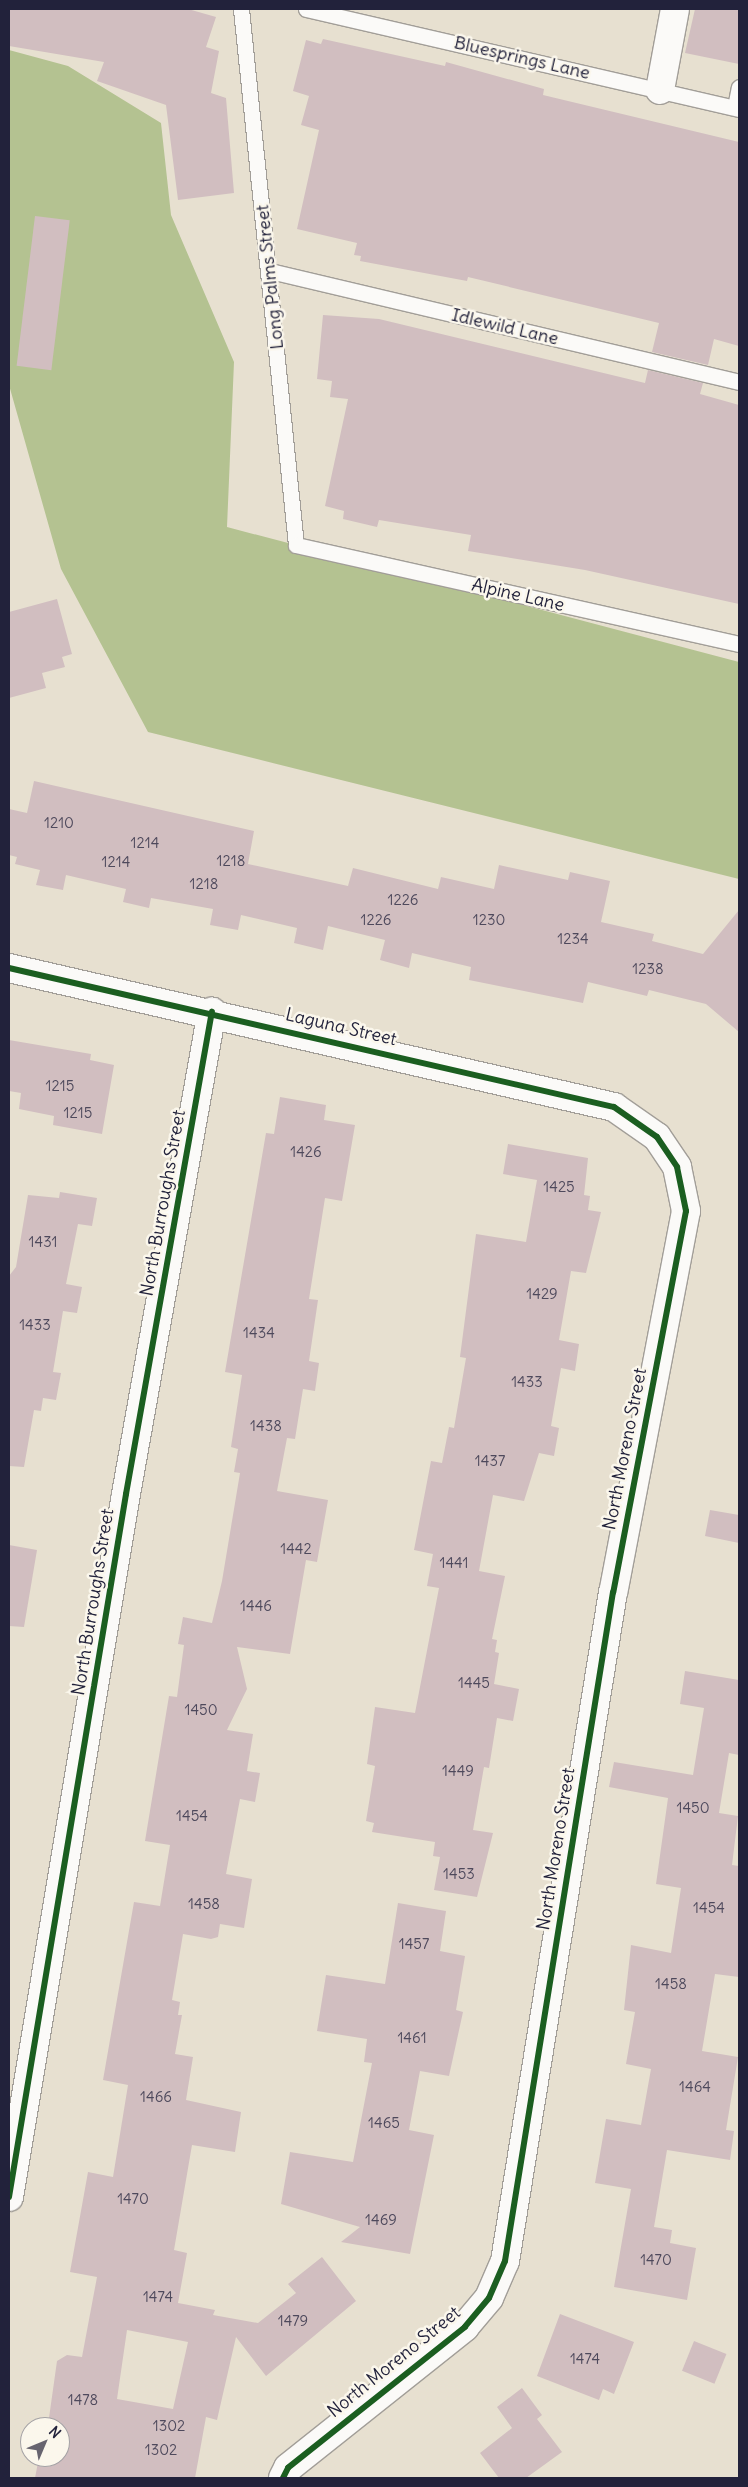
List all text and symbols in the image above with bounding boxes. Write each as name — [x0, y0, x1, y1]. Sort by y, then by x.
street label: Bluesprings Lane — [452, 32, 592, 84]
street label: Long Palms Street — [252, 204, 288, 350]
street label: Idlewild Lane — [449, 304, 561, 350]
street label: Alpine Lane — [470, 574, 566, 616]
house number: 1210 — [44, 814, 74, 832]
house number: 1214 — [131, 834, 159, 852]
house number: 1218 — [217, 852, 245, 870]
house number: 1214 — [102, 853, 130, 871]
house number: 1218 — [190, 875, 218, 893]
house number: 1226 — [387, 891, 419, 909]
house number: 1226 — [360, 911, 392, 929]
house number: 1230 — [473, 911, 505, 929]
house number: 1234 — [557, 930, 589, 948]
house number: 1238 — [632, 960, 664, 978]
street label: Laguna Street — [283, 1004, 399, 1050]
house number: 1215 — [46, 1077, 74, 1095]
house number: 1215 — [64, 1104, 92, 1122]
street label: North Burroughs Street — [136, 1108, 190, 1298]
house number: 1426 — [290, 1143, 322, 1161]
house number: 1425 — [543, 1178, 575, 1196]
house number: 1431 — [29, 1233, 57, 1251]
house number: 1429 — [526, 1285, 558, 1303]
house number: 1433 — [19, 1316, 51, 1334]
house number: 1434 — [243, 1324, 275, 1342]
street label: North Moreno Street — [599, 1366, 651, 1532]
house number: 1433 — [511, 1373, 543, 1391]
house number: 1438 — [250, 1417, 282, 1435]
house number: 1437 — [475, 1452, 505, 1470]
street label: North Burroughs Street — [68, 1507, 118, 1697]
house number: 1442 — [280, 1540, 312, 1558]
house number: 1441 — [439, 1554, 469, 1572]
house number: 1446 — [240, 1597, 272, 1615]
house number: 1445 — [458, 1674, 490, 1692]
house number: 1450 — [184, 1701, 218, 1719]
house number: 1449 — [442, 1762, 474, 1780]
street label: North Moreno Street — [532, 1766, 580, 1932]
house number: 1450 — [676, 1799, 710, 1817]
house number: 1454 — [176, 1807, 208, 1825]
house number: 1453 — [443, 1865, 475, 1883]
house number: 1458 — [188, 1895, 220, 1913]
house number: 1454 — [693, 1899, 725, 1917]
house number: 1457 — [399, 1935, 429, 1953]
house number: 1458 — [655, 1975, 687, 1993]
house number: 1461 — [397, 2029, 427, 2047]
house number: 1464 — [679, 2078, 711, 2096]
house number: 1466 — [140, 2088, 172, 2106]
house number: 1465 — [368, 2114, 400, 2132]
house number: 1470 — [117, 2190, 149, 2208]
house number: 1469 — [365, 2211, 397, 2229]
house number: 1470 — [640, 2251, 672, 2269]
house number: 1474 — [143, 2288, 173, 2306]
street label: North Moreno Street — [323, 2302, 465, 2422]
house number: 1479 — [278, 2312, 308, 2330]
house number: 1474 — [570, 2350, 600, 2368]
house number: 1478 — [68, 2391, 98, 2409]
north arrow — [20, 2417, 70, 2467]
house number: 1302 — [153, 2417, 185, 2435]
text: N — [45, 2422, 65, 2442]
house number: 1302 — [145, 2441, 177, 2459]

